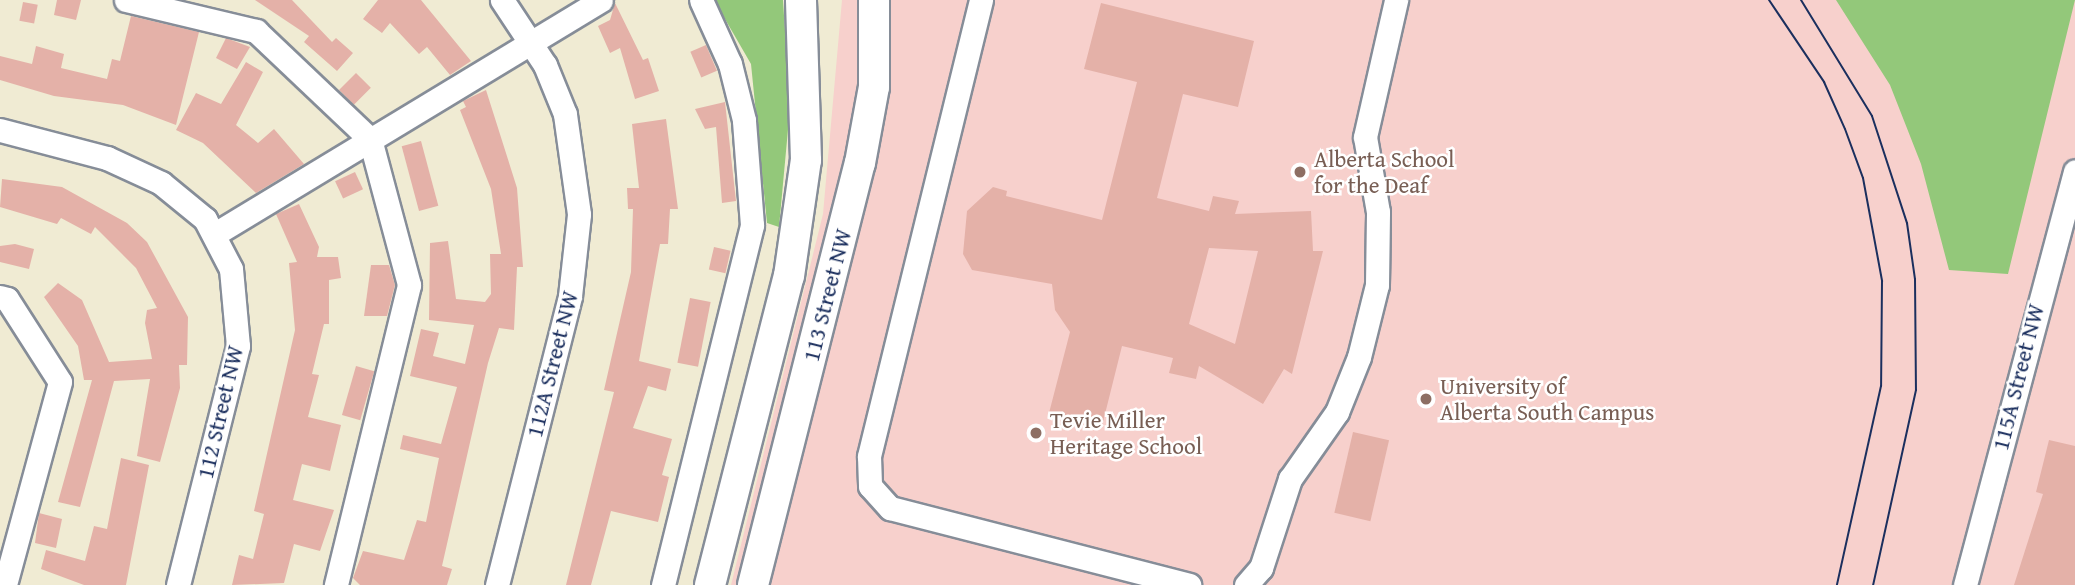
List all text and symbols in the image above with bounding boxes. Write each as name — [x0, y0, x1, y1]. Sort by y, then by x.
place label: Alberta School for the Deaf — [1314, 145, 1455, 199]
marker: Alberta School for the Deaf — [1292, 164, 1308, 180]
street label: 113 Street NW — [797, 226, 857, 364]
street label: 112A Street NW — [520, 288, 584, 440]
street label: 115A Street NW — [1986, 301, 2050, 453]
street label: 112 Street NW — [191, 343, 249, 481]
place label: University of Alberta South Campus — [1440, 372, 1654, 426]
marker: University of Alberta South Campus — [1418, 391, 1434, 407]
place label: Tevie Miller Heritage School — [1050, 406, 1202, 460]
marker: Tevie Miller Heritage School — [1028, 425, 1044, 441]

